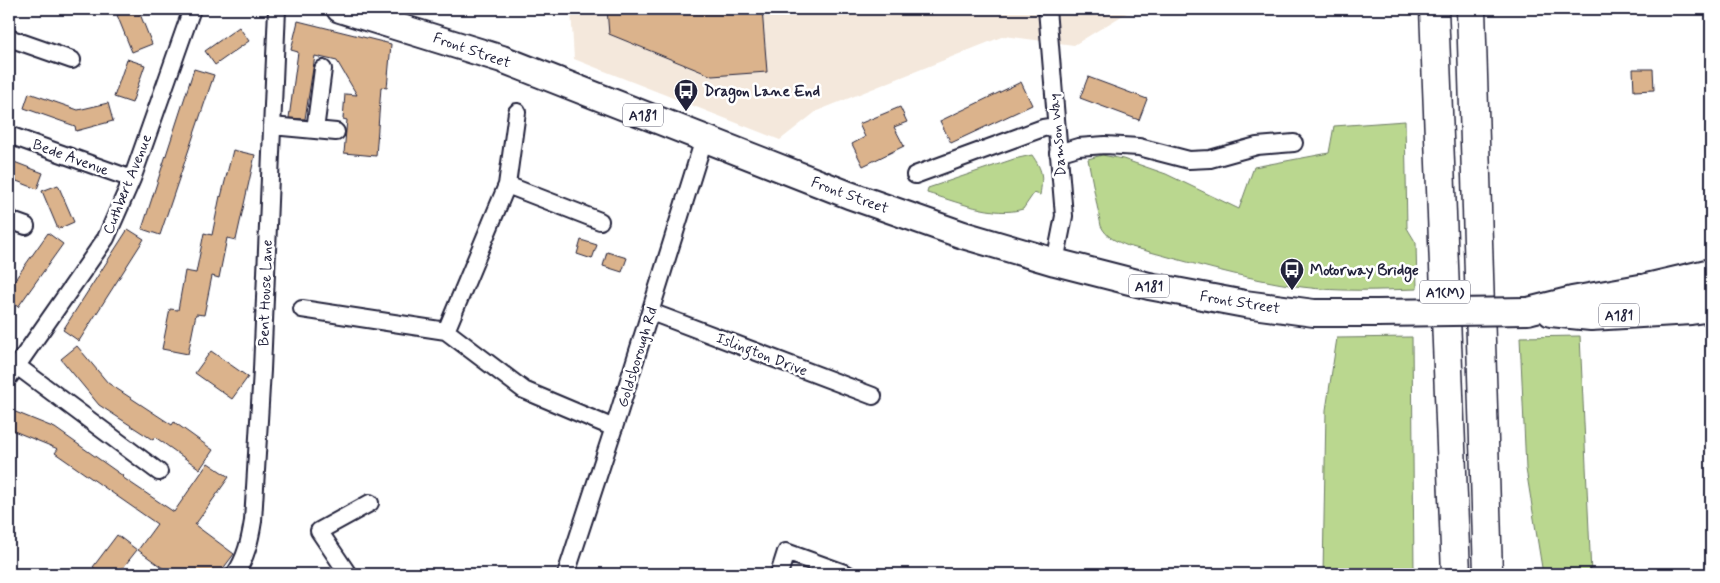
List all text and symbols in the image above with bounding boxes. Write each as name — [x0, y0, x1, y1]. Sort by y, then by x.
street label: Front Street — [430, 28, 513, 74]
bus stop icon: Dragon Lane End — [673, 78, 699, 112]
place label: Dragon Lane End — [704, 82, 820, 104]
street label: Damson Way — [1044, 92, 1072, 177]
road number: A181 — [623, 104, 663, 126]
street label: Cuthbert Avenue — [99, 131, 157, 238]
street label: Bede Avenue — [30, 135, 112, 181]
street label: Front Street — [808, 173, 891, 219]
street label: Bent House Lane — [254, 239, 278, 347]
bus stop icon: Motorway Bridge — [1279, 257, 1305, 291]
place label: Motorway Bridge — [1310, 261, 1419, 283]
road number: A181 — [1129, 274, 1169, 298]
road number: A1(M) — [1420, 280, 1470, 304]
street label: Front Street — [1198, 287, 1281, 319]
road number: A181 — [1599, 304, 1639, 326]
street label: Goldsborough Rd — [613, 305, 663, 410]
street label: Islington Drive — [713, 328, 810, 383]

